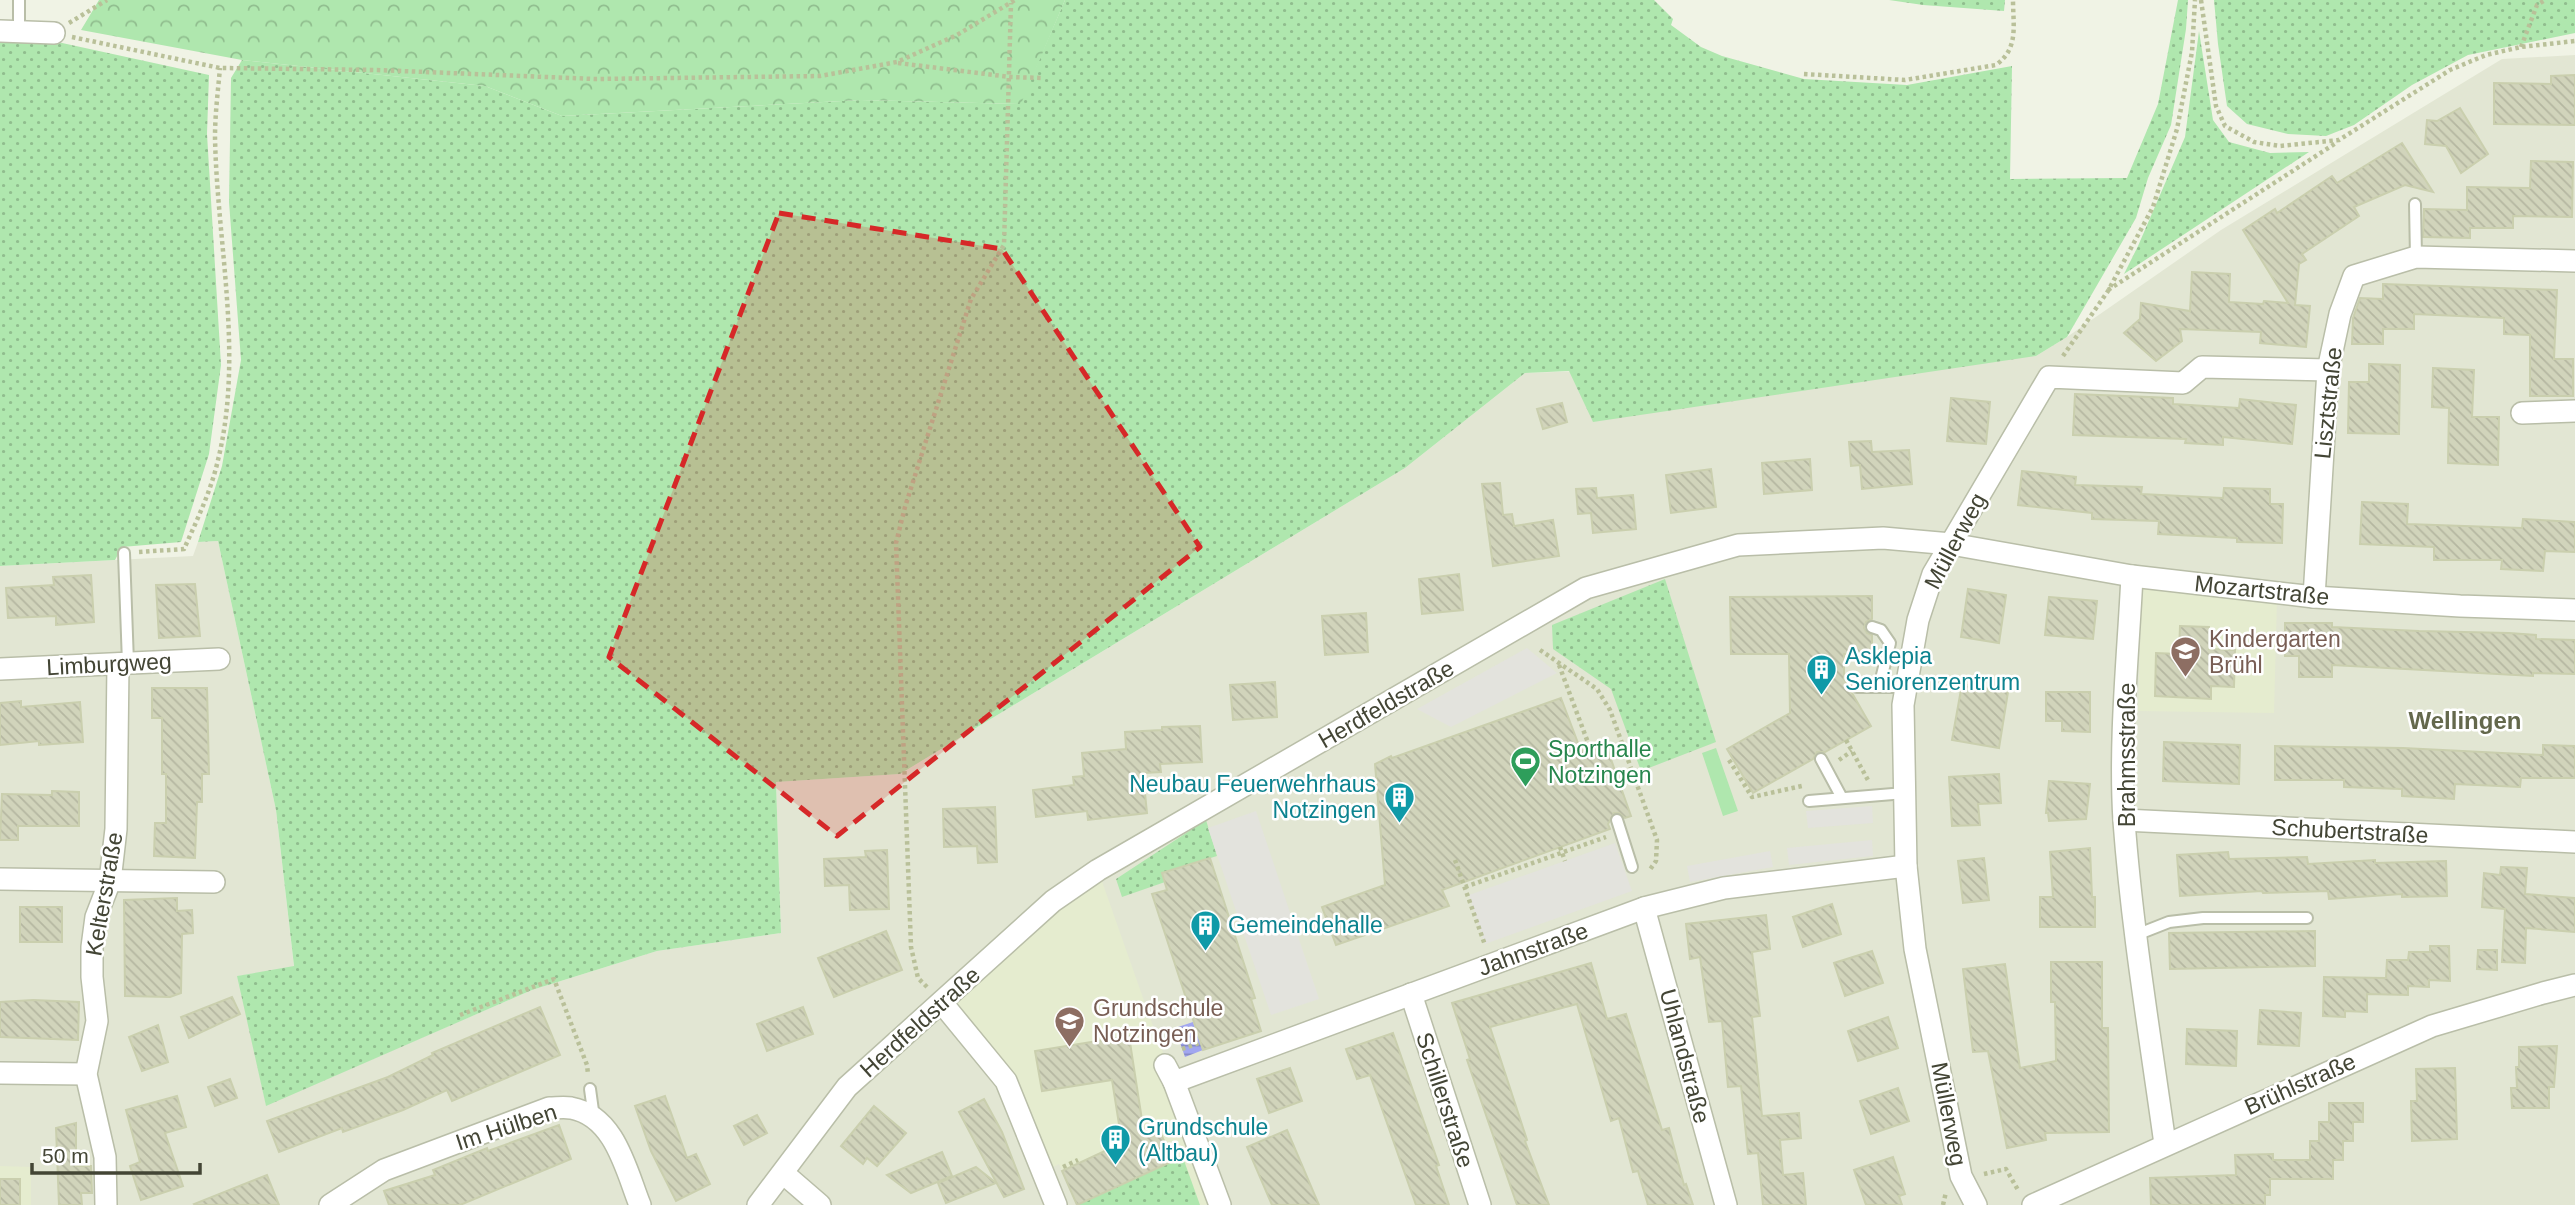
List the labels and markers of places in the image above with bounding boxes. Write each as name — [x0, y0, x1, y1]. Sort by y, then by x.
place label: Kindergarten Brühl — [2209, 626, 2341, 678]
school or university icon: Kindergarten Brühl — [2169, 635, 2203, 679]
place label: Asklepia Seniorenzentrum — [1845, 643, 2020, 695]
building icon: Asklepia Seniorenzentrum — [1805, 652, 1839, 696]
place label: Sporthalle Notzingen — [1548, 736, 1652, 788]
sports icon: Sporthalle Notzingen — [1508, 745, 1542, 789]
place label: Neubau Feuerwehrhaus Notzingen — [1129, 771, 1376, 823]
building icon: Neubau Feuerwehrhaus Notzingen — [1382, 780, 1416, 824]
building icon: Gemeindehalle — [1188, 908, 1222, 952]
place label: Gemeindehalle — [1228, 912, 1383, 938]
place label: Grundschule Notzingen — [1093, 995, 1223, 1047]
school or university icon: Grundschule Notzingen — [1053, 1004, 1087, 1048]
place label: Grundschule (Altbau) — [1138, 1114, 1268, 1166]
building icon: Grundschule (Altbau) — [1098, 1123, 1132, 1167]

